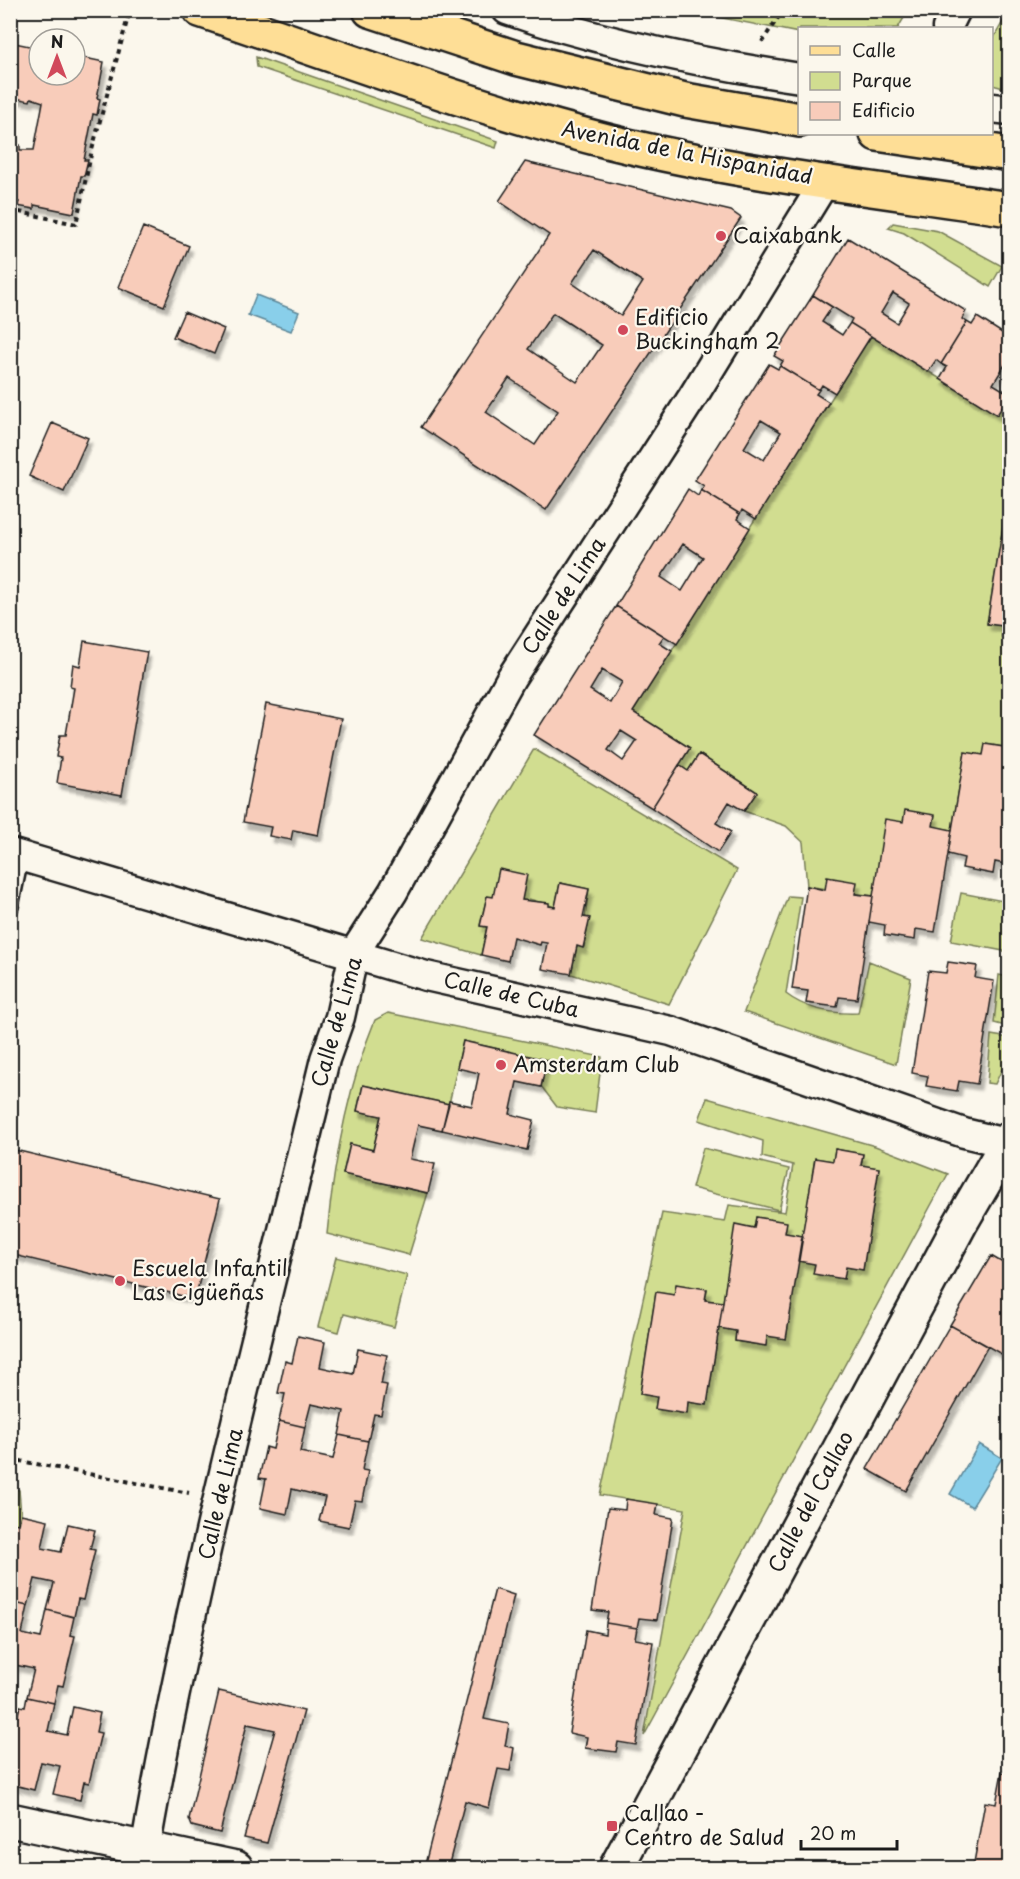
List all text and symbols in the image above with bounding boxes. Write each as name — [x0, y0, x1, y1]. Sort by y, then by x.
north arrow — [27, 27, 87, 87]
legend — [798, 27, 993, 135]
text: N — [51, 29, 63, 53]
text: Calle — [852, 36, 896, 63]
text: Parque — [852, 66, 912, 93]
text: Edificio — [852, 96, 915, 123]
street label: Avenida de la Hispanidad — [559, 111, 816, 191]
place label: Caixabank — [733, 218, 843, 250]
marker: Caixabank — [714, 229, 728, 243]
place label: Edificio Buckingham 2 — [635, 300, 780, 356]
marker: Edificio Buckingham 2 — [616, 323, 630, 337]
street label: Calle de Lima — [512, 529, 613, 660]
street label: Calle de Lima — [301, 952, 369, 1090]
street label: Calle de Cuba — [441, 962, 583, 1024]
place label: Amsterdam Club — [513, 1047, 680, 1079]
marker: Amsterdam Club — [494, 1058, 508, 1072]
place label: Escuela Infantil Las Cigüeñas — [132, 1251, 288, 1307]
marker: Escuela Infantil Las Cigüeñas — [113, 1274, 127, 1288]
street label: Calle de Lima — [188, 1424, 250, 1563]
street label: Calle del Callao — [758, 1424, 860, 1578]
place label: Callao - Centro de Salud — [624, 1796, 785, 1852]
scale bar — [801, 1813, 897, 1851]
marker: Callao - Centro de Salud — [605, 1819, 619, 1833]
text: 20 m — [810, 1819, 856, 1846]

